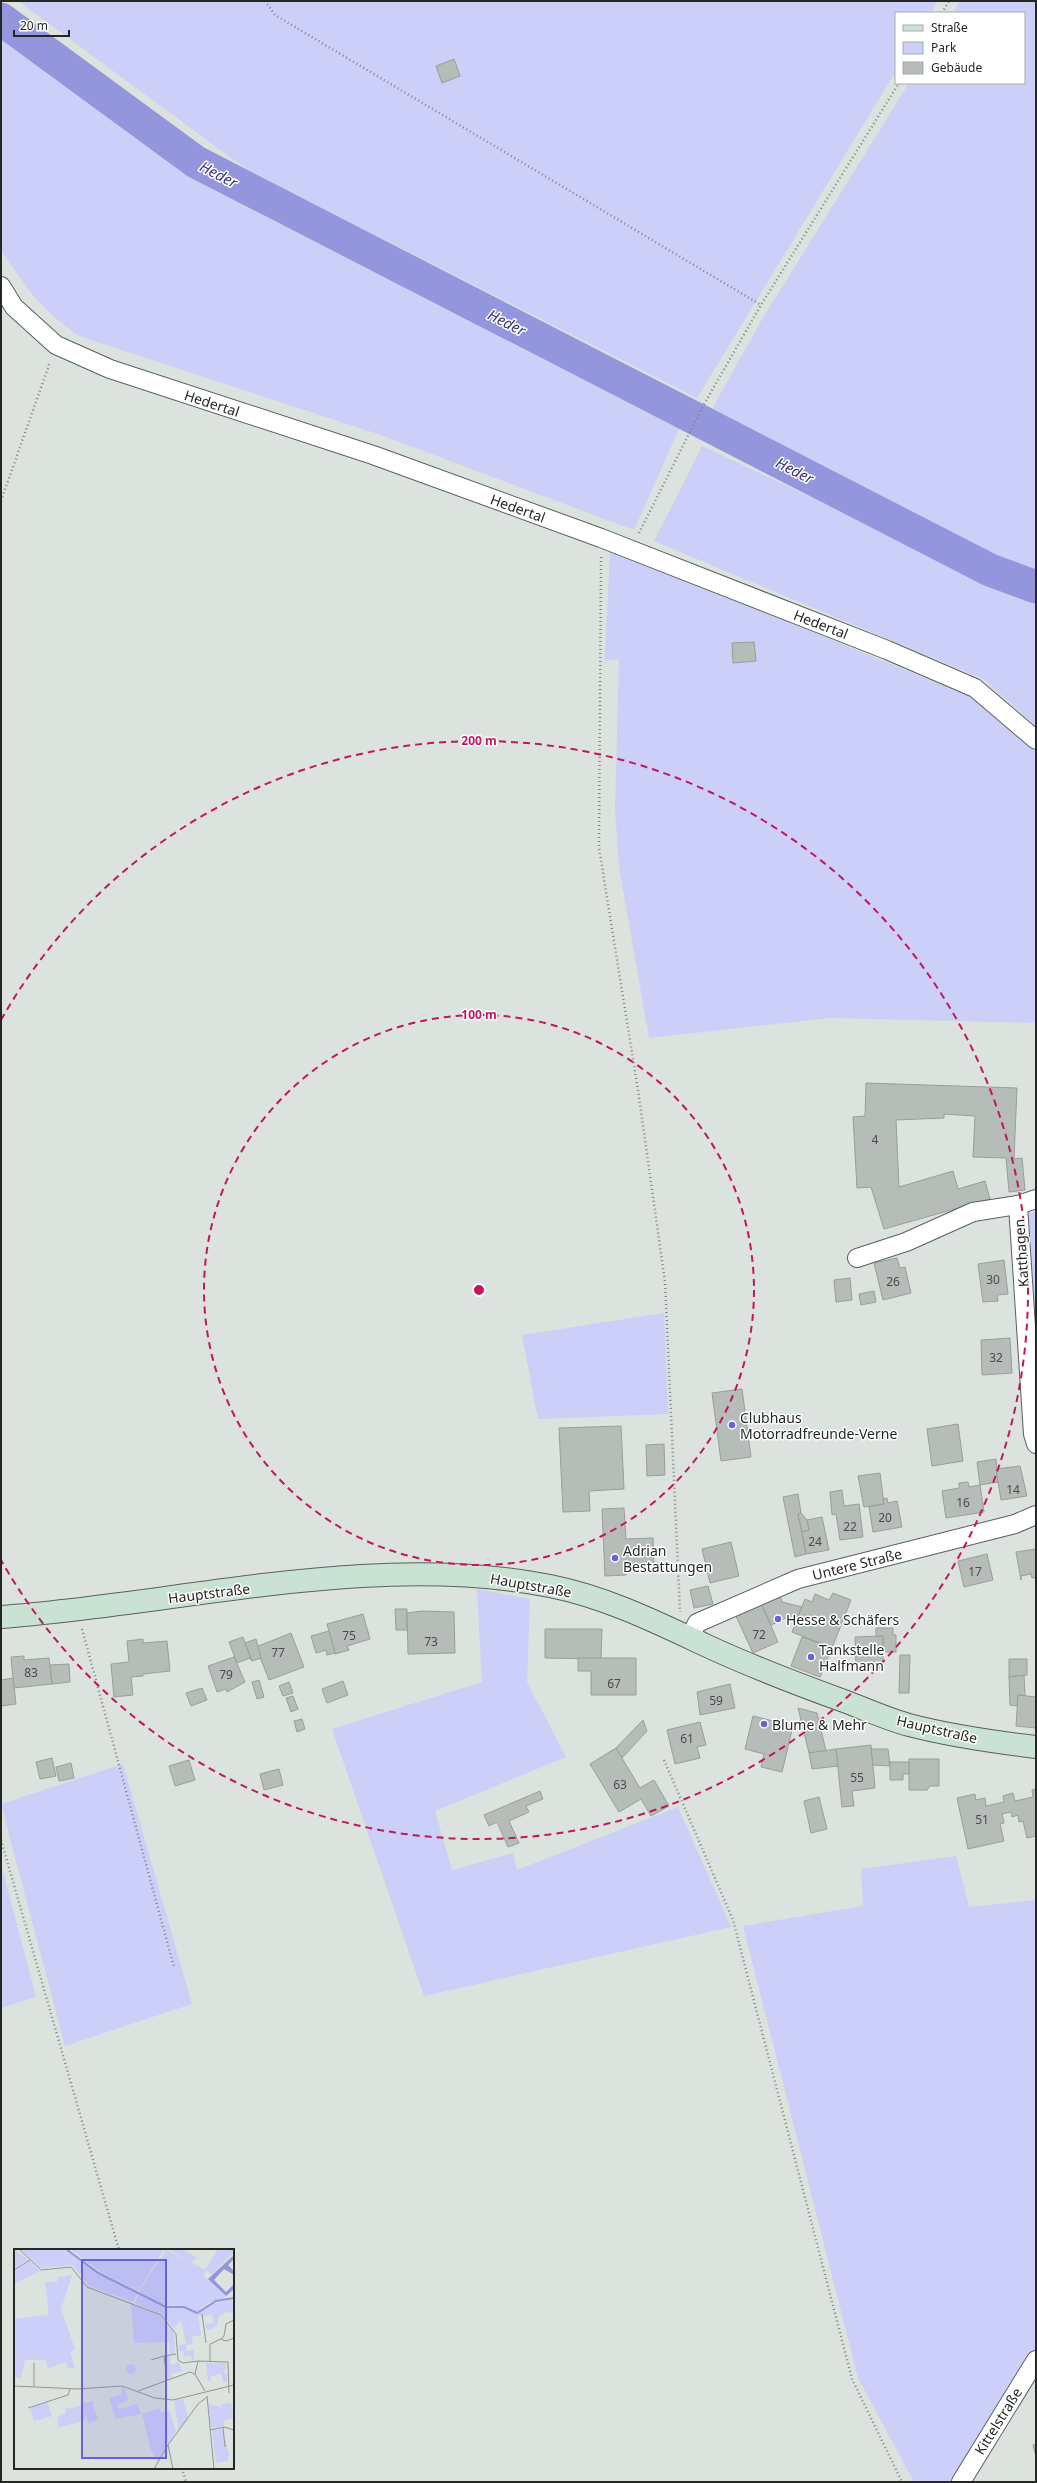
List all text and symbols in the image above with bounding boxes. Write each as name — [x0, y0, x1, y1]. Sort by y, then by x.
scale bar — [14, 12, 69, 38]
legend — [895, 12, 1025, 84]
text: 20 m — [20, 17, 48, 34]
text: Straße — [931, 19, 968, 36]
text: Park — [931, 39, 957, 56]
text: Gebäude — [931, 59, 982, 76]
water label: Heder — [197, 156, 242, 193]
water label: Heder — [485, 304, 530, 340]
street label: Hedertal — [182, 385, 242, 421]
water label: Heder — [773, 452, 818, 488]
street label: Hedertal — [488, 489, 548, 527]
street label: Hedertal — [791, 605, 851, 643]
text: 200 m — [461, 732, 497, 749]
text: 100 m — [461, 1006, 497, 1023]
house number: 4 — [872, 1131, 879, 1148]
street label: Katthagen — [1009, 1218, 1033, 1288]
house number: 30 — [986, 1271, 1000, 1288]
house number: 26 — [886, 1273, 900, 1290]
centre of rings — [472, 1283, 486, 1297]
house number: 32 — [989, 1349, 1003, 1366]
place label: Clubhaus Motorradfreunde-Verne — [740, 1408, 897, 1443]
marker: Clubhaus Motorradfreunde-Verne — [727, 1420, 737, 1430]
house number: 14 — [1006, 1481, 1020, 1498]
house number: 16 — [956, 1494, 970, 1511]
house number: 20 — [878, 1509, 892, 1526]
house number: 22 — [843, 1518, 857, 1535]
house number: 24 — [808, 1533, 822, 1550]
place label: Adrian Bestattungen — [623, 1541, 712, 1576]
street label: Untere Straße — [810, 1544, 904, 1584]
marker: Adrian Bestattungen — [610, 1553, 620, 1563]
house number: 17 — [968, 1563, 982, 1580]
street label: Hauptstraße — [489, 1568, 573, 1602]
street label: Hauptstraße — [167, 1579, 251, 1607]
place label: Hesse & Schäfers — [786, 1610, 900, 1629]
marker: Hesse & Schäfers — [773, 1614, 783, 1624]
house number: 72 — [752, 1626, 766, 1643]
house number: 75 — [342, 1627, 356, 1644]
house number: 73 — [424, 1633, 438, 1650]
place label: Tankstelle Halfmann — [819, 1640, 885, 1675]
house number: 77 — [271, 1644, 285, 1661]
marker: Tankstelle Halfmann — [806, 1652, 816, 1662]
house number: 83 — [24, 1664, 38, 1681]
house number: 79 — [219, 1666, 233, 1683]
house number: 67 — [607, 1675, 621, 1692]
house number: 59 — [709, 1692, 723, 1709]
street label: Hauptstraße — [895, 1710, 979, 1748]
place label: Blume & Mehr — [772, 1715, 867, 1734]
marker: Blume & Mehr — [759, 1719, 769, 1729]
house number: 61 — [680, 1730, 694, 1747]
house number: 55 — [850, 1769, 864, 1786]
house number: 63 — [613, 1776, 627, 1793]
house number: 51 — [975, 1811, 989, 1828]
inset map — [14, 2249, 234, 2469]
street label: Kittelstraße — [970, 2384, 1026, 2458]

